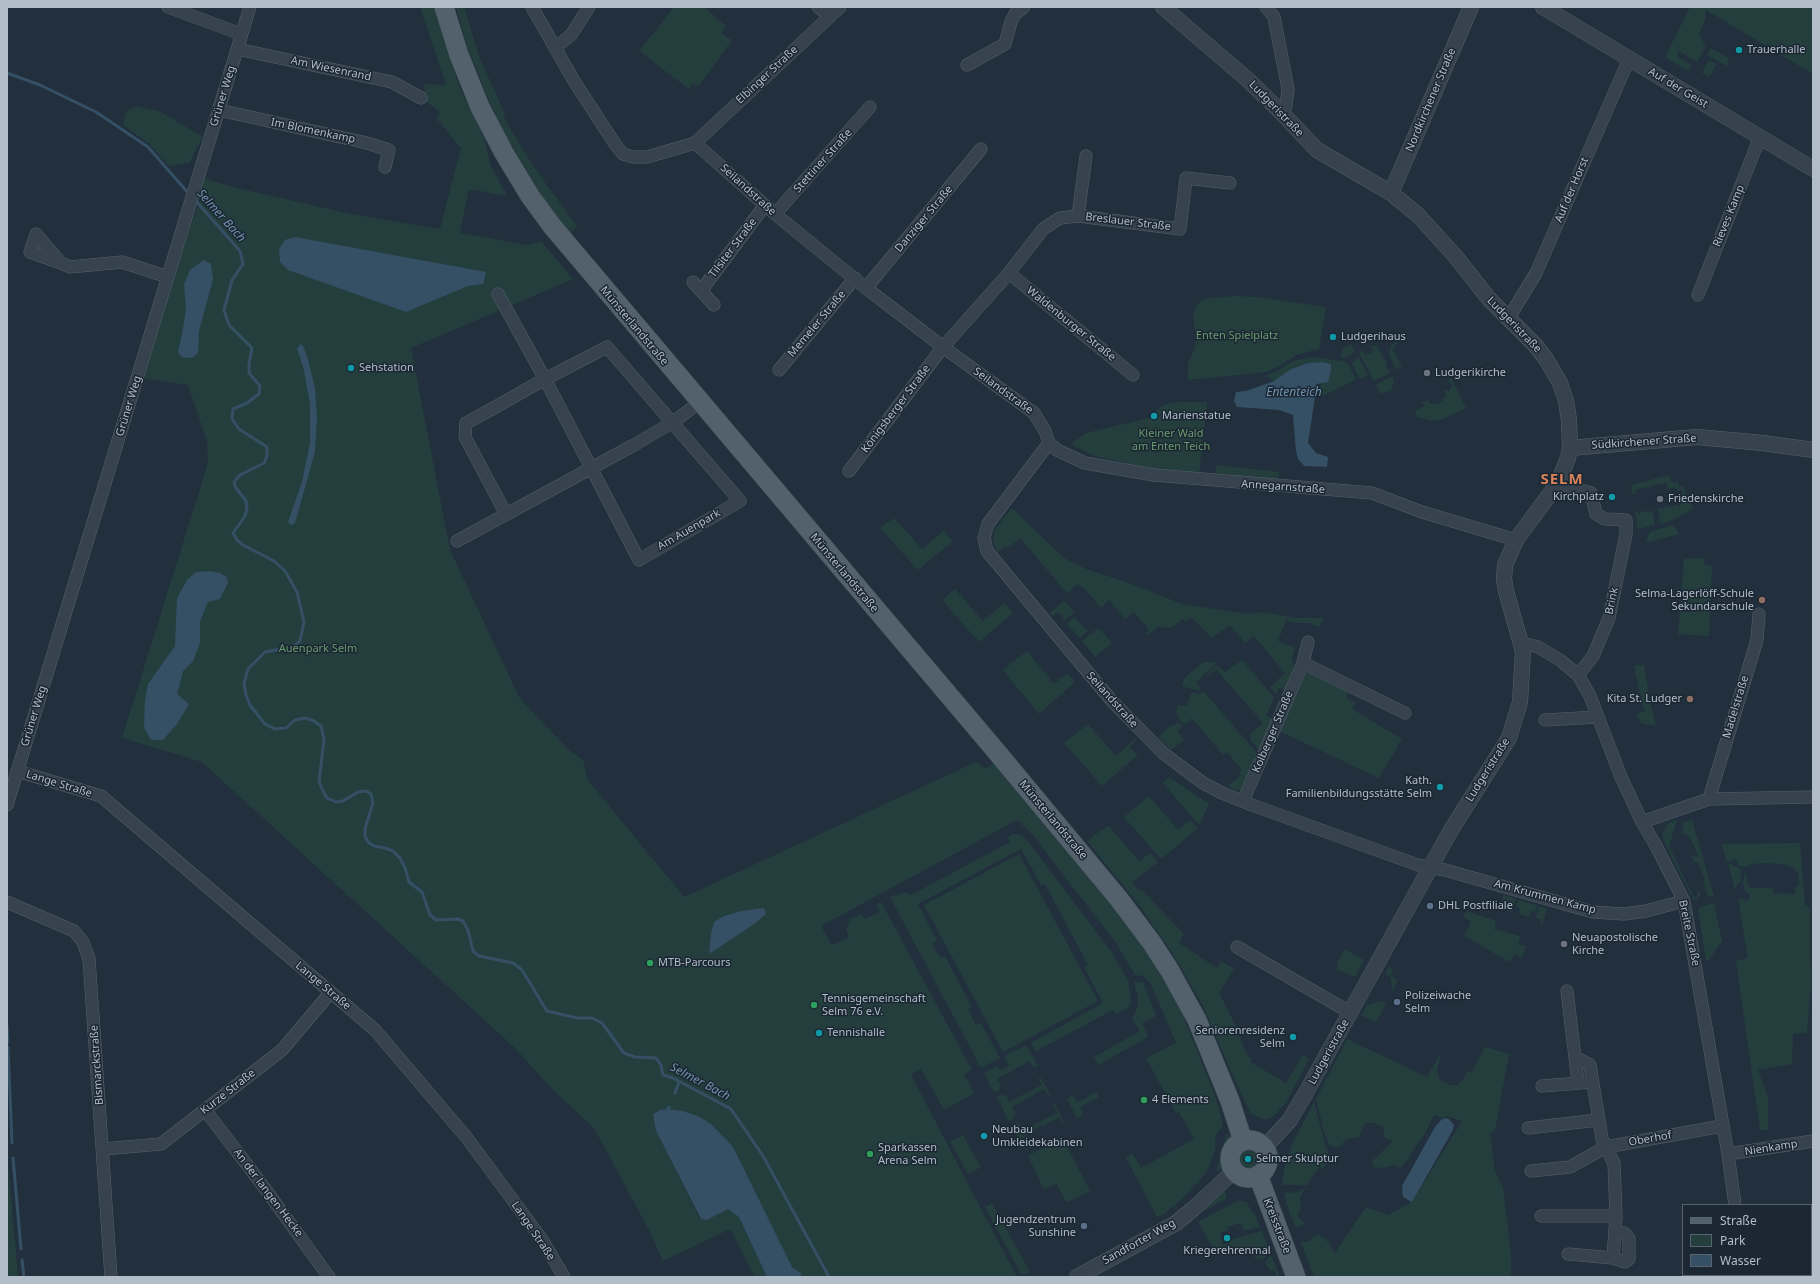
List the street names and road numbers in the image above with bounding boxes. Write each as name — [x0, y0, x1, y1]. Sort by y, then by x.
street label: Elbinger Straße — [733, 43, 801, 107]
street label: Nordkirchener Straße — [1403, 46, 1459, 154]
street label: Am Wiesenrand — [290, 54, 372, 84]
street label: Grüner Weg — [208, 64, 238, 128]
street label: Auf der Geist — [1646, 65, 1710, 111]
street label: Ludgeristraße — [1246, 78, 1306, 140]
street label: Im Blomenkamp — [270, 116, 356, 146]
street label: Stettiner Straße — [791, 126, 855, 196]
street label: Auf der Horst — [1552, 155, 1592, 225]
street label: Seilandstraße — [717, 161, 779, 219]
street label: Danziger Straße — [892, 183, 956, 255]
street label: Rieves Kamp — [1711, 183, 1747, 249]
street label: Breslauer Straße — [1085, 210, 1171, 234]
street label: Tilsiter Straße — [706, 216, 760, 280]
street label: Münsterlandstraße — [597, 284, 671, 368]
street label: Waldenburger Straße — [1024, 284, 1118, 364]
street label: Memeler Straße — [785, 288, 849, 360]
street label: Ludgeristraße — [1484, 294, 1544, 356]
street label: Königsberger Straße — [859, 362, 933, 456]
street label: Seilandstraße — [971, 365, 1035, 417]
street label: Grüner Weg — [114, 374, 144, 438]
street label: Südkirchener Straße — [1591, 432, 1697, 452]
street label: Annegarnstraße — [1241, 477, 1325, 497]
street label: Am Auenpark — [655, 507, 723, 553]
street label: Münsterlandstraße — [807, 531, 881, 615]
street label: Brink — [1603, 586, 1621, 616]
street label: Seilandstraße — [1083, 669, 1141, 731]
street label: Madelstraße — [1720, 674, 1752, 740]
street label: Grüner Weg — [19, 684, 49, 748]
street label: Kolberger Straße — [1250, 689, 1296, 775]
street label: Ludgeristraße — [1463, 736, 1513, 804]
street label: Lange Straße — [24, 768, 94, 800]
street label: Münsterlandstraße — [1016, 778, 1090, 862]
street label: Am Krummen Kamp — [1493, 877, 1597, 917]
street label: Breite Straße — [1676, 899, 1702, 967]
street label: Lange Straße — [293, 959, 353, 1013]
street label: Ludgeristraße — [1306, 1017, 1352, 1087]
street label: Bismarckstraße — [88, 1025, 106, 1105]
street label: Kurze Straße — [198, 1066, 258, 1118]
street label: Oberhof — [1628, 1129, 1672, 1149]
street label: Nienkamp — [1744, 1137, 1798, 1159]
street label: An der langen Hecke — [230, 1146, 306, 1240]
street label: Kreisstraße — [1260, 1196, 1294, 1256]
street label: Lange Straße — [508, 1199, 558, 1263]
street label: Sandforter Weg — [1100, 1217, 1178, 1267]

